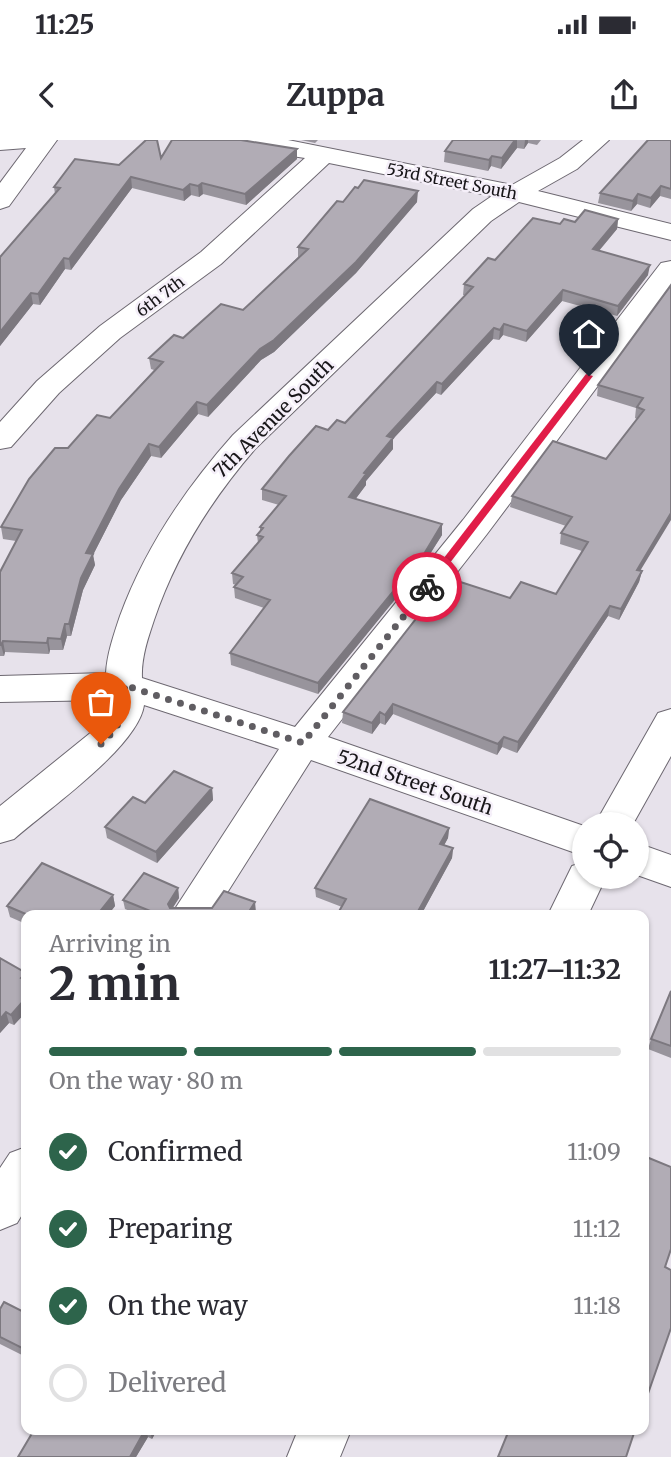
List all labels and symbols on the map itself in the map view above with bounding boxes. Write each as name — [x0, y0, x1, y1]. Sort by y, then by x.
street label: 53rd Street South — [385, 159, 519, 204]
street label: 6th 7th — [132, 271, 189, 321]
pin — [559, 304, 619, 376]
street label: 7th Avenue South — [208, 353, 338, 483]
courier — [392, 552, 462, 622]
pin — [71, 672, 131, 744]
street label: 52nd Street South — [334, 744, 496, 820]

